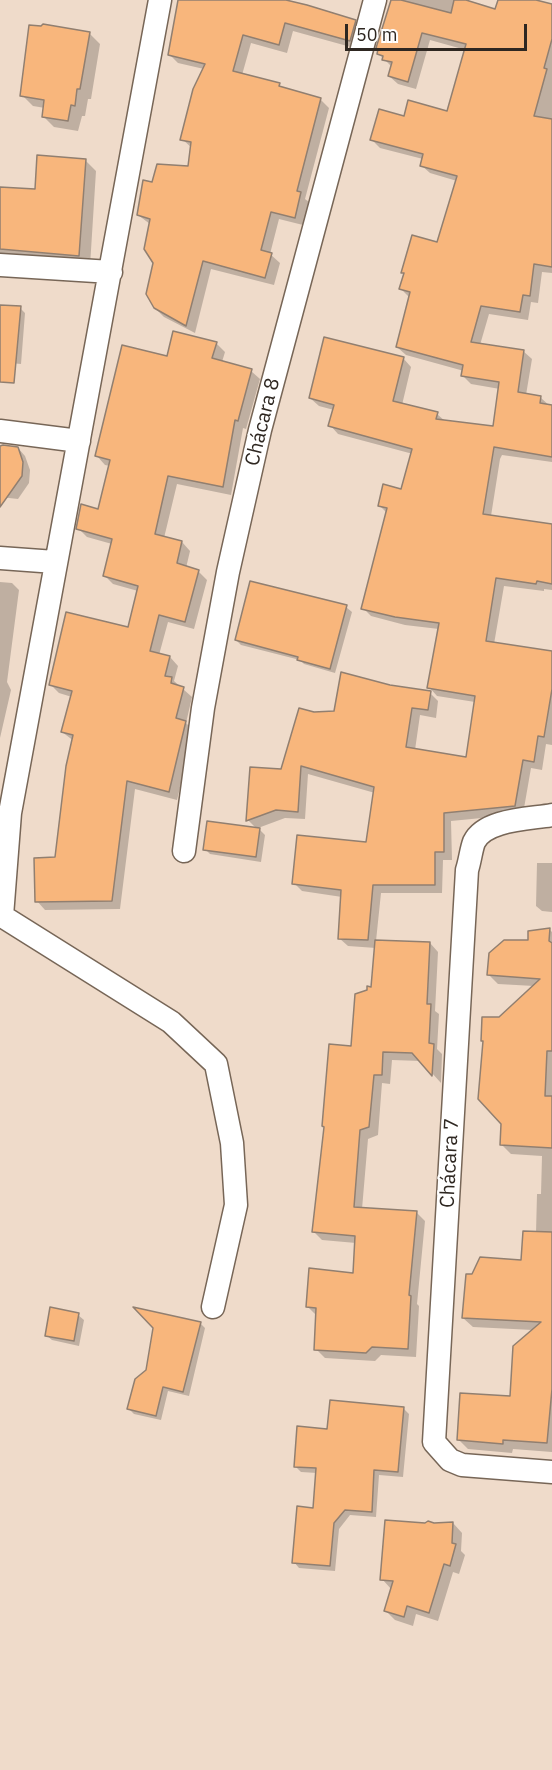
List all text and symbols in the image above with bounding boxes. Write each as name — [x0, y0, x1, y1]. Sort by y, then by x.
scale bar — [348, 12, 530, 50]
text: 50 m — [356, 23, 398, 46]
street label: Chácara 8 — [240, 376, 286, 468]
street label: Chácara 7 — [436, 1118, 464, 1208]

